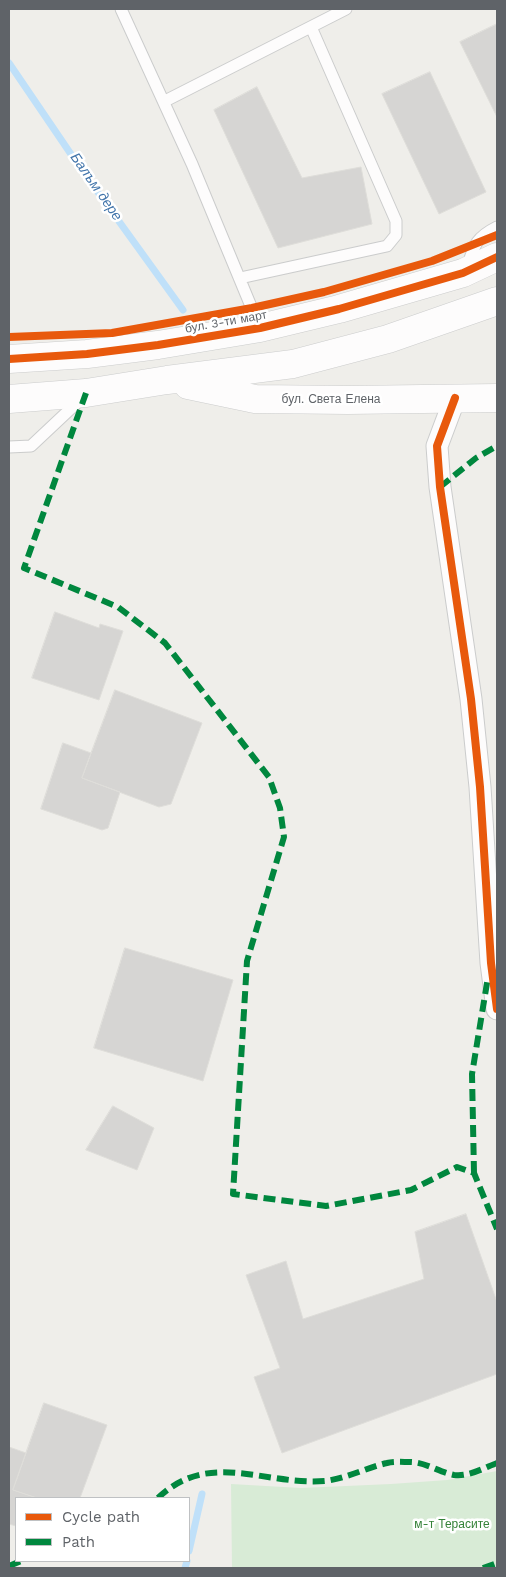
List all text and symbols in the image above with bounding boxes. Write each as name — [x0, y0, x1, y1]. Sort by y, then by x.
water label: Балъм дере — [67, 150, 125, 224]
street label: бул. 3-ти март — [184, 308, 268, 336]
street label: бул. Света Елена — [282, 392, 380, 406]
legend — [15, 1497, 190, 1562]
text: Cycle path — [62, 1508, 140, 1526]
park label: м-т Терасите — [414, 1517, 490, 1531]
text: Path — [62, 1533, 95, 1551]

